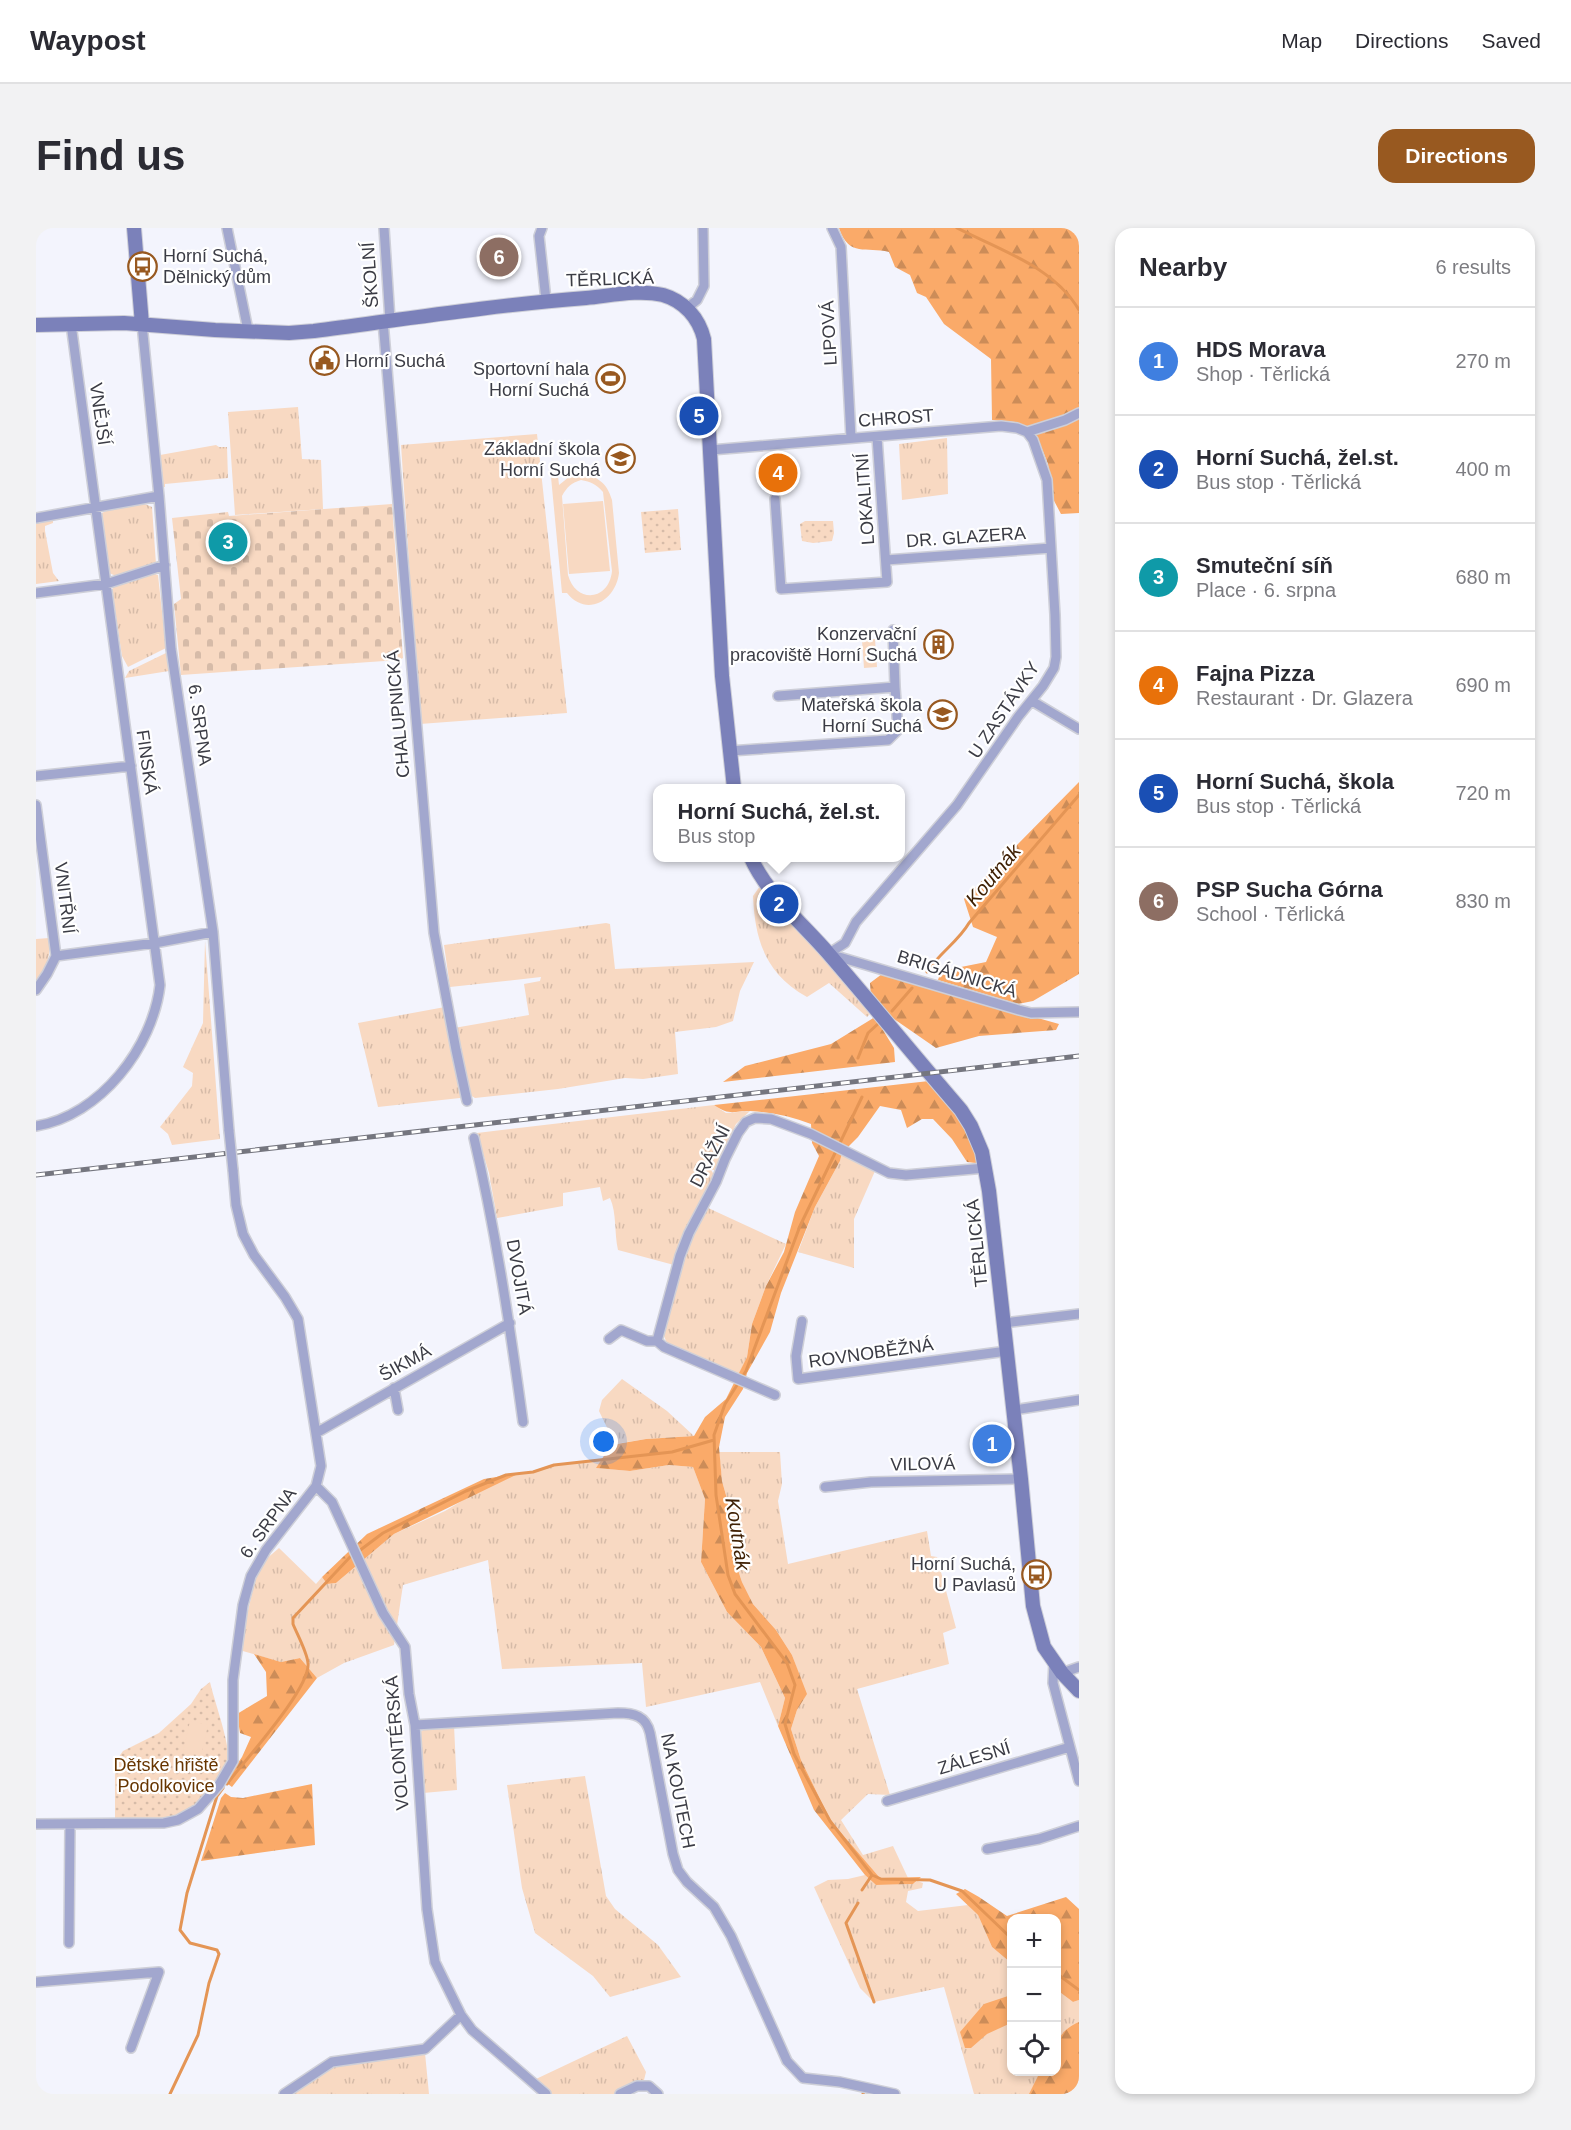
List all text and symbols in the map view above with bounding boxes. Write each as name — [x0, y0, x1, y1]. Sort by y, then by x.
text: Waypost — [30, 25, 146, 56]
text: Map — [1281, 29, 1322, 52]
text: Directions — [1355, 29, 1448, 52]
text: Saved — [1481, 29, 1541, 52]
button: Directions — [1378, 129, 1535, 183]
text: Find us — [36, 132, 185, 179]
pin: 6 — [480, 234, 518, 279]
street label: ŠKOLNÍ — [357, 241, 382, 309]
place label: Horní Suchá, Dělnický dům — [163, 246, 271, 287]
bus stop icon: Horní Suchá, Dělnický dům — [126, 250, 158, 282]
text: Nearby — [1139, 252, 1227, 282]
text: 6 results — [1435, 256, 1511, 278]
street label: TĚRLICKÁ — [566, 267, 654, 291]
street label: LIPOVÁ — [817, 300, 841, 366]
text: HDS Morava — [1196, 337, 1326, 362]
public building icon: Horní Suchá — [308, 345, 340, 377]
text: 1 — [1153, 350, 1164, 372]
text: 270 m — [1455, 350, 1511, 372]
place label: Horní Suchá — [345, 351, 446, 371]
place label: Sportovní hala Horní Suchá — [473, 359, 590, 400]
sports icon: Sportovní hala Horní Suchá — [594, 363, 626, 395]
text: Shop · Těrlická — [1196, 363, 1330, 385]
street label: VNĚJŠÍ — [86, 381, 115, 447]
pin: 5 — [680, 394, 718, 438]
street label: CHROST — [857, 405, 935, 431]
place label: Základní škola Horní Suchá — [484, 439, 601, 480]
school or university icon: Základní škola Horní Suchá — [605, 443, 637, 475]
text: Horní Suchá, žel.st. — [1196, 445, 1399, 470]
pin: 4 — [758, 450, 798, 496]
street label: LOKALITNÍ — [852, 452, 878, 546]
text: 2 — [1153, 458, 1164, 480]
text: 400 m — [1455, 458, 1511, 480]
text: Bus stop · Těrlická — [1196, 471, 1361, 493]
pin: 3 — [208, 520, 248, 564]
street label: DR. GLAZERA — [905, 523, 1027, 551]
text: Smuteční síň — [1196, 553, 1333, 578]
text: 3 — [1153, 566, 1164, 588]
text: 680 m — [1455, 566, 1511, 588]
text: Place · 6. srpna — [1196, 579, 1336, 601]
place label: Konzervační pracoviště Horní Suchá — [730, 624, 918, 665]
building icon: Konzervační pracoviště Horní Suchá — [922, 628, 954, 660]
street label: CHALUPNICKÁ — [382, 649, 414, 779]
street label: U ZASTÁVKY — [964, 658, 1044, 762]
text: Fajna Pizza — [1196, 661, 1315, 686]
text: 4 — [1153, 674, 1164, 696]
text: 690 m — [1455, 674, 1511, 696]
street label: 6. SRPNA — [184, 683, 216, 767]
text: Restaurant · Dr. Glazera — [1196, 687, 1413, 709]
place label: Mateřská škola Horní Suchá — [801, 695, 923, 736]
school or university icon: Mateřská škola Horní Suchá — [927, 699, 959, 731]
street label: FINSKÁ — [133, 728, 161, 796]
text: Horní Suchá, škola — [1196, 769, 1394, 794]
text: 5 — [1153, 782, 1164, 804]
text: 720 m — [1455, 782, 1511, 804]
popup — [653, 784, 905, 862]
text: Bus stop · Těrlická — [1196, 795, 1361, 817]
text: Horní Suchá, žel.st. — [678, 799, 880, 824]
text: Bus stop — [678, 825, 755, 847]
water label: Koutnák — [961, 839, 1026, 910]
street label: VNITŘNÍ — [51, 861, 79, 935]
text: PSP Sucha Górna — [1196, 877, 1383, 902]
pin: 2 — [760, 882, 798, 926]
text: 6 — [1153, 890, 1164, 912]
text: 830 m — [1455, 890, 1511, 912]
text: School · Těrlická — [1196, 903, 1345, 925]
street label: BRIGÁDNICKÁ — [895, 946, 1019, 1002]
street label: DRÁŽNÍ — [686, 1122, 734, 1190]
street label: TĚRLICKÁ — [962, 1198, 992, 1288]
street label: DVOJITÁ — [503, 1238, 535, 1316]
street label: ROVNOBĚŽNÁ — [807, 1334, 935, 1372]
street label: ŠIKMÁ — [375, 1340, 434, 1385]
pin: 1 — [972, 1422, 1012, 1466]
your location — [589, 1427, 618, 1456]
street label: VILOVÁ — [890, 1453, 956, 1475]
street label: 6. SRPNA — [236, 1484, 300, 1562]
water label: Koutnák — [721, 1496, 755, 1573]
place label: Horní Suchá, U Pavlasů — [911, 1554, 1016, 1595]
bus stop icon: Horní Suchá, U Pavlasů — [1021, 1558, 1053, 1590]
street label: VOLONTÉRSKÁ — [381, 1675, 413, 1811]
street label: NA KOUTECH — [657, 1732, 699, 1850]
street label: ZÁLESNÍ — [935, 1737, 1013, 1779]
park label: Dětské hřiště Podolkovice — [113, 1755, 219, 1796]
map controls — [1007, 1914, 1061, 2076]
button: + — [1007, 1914, 1061, 1968]
button: − — [1007, 1968, 1061, 2022]
button: locate — [1007, 2022, 1061, 2076]

